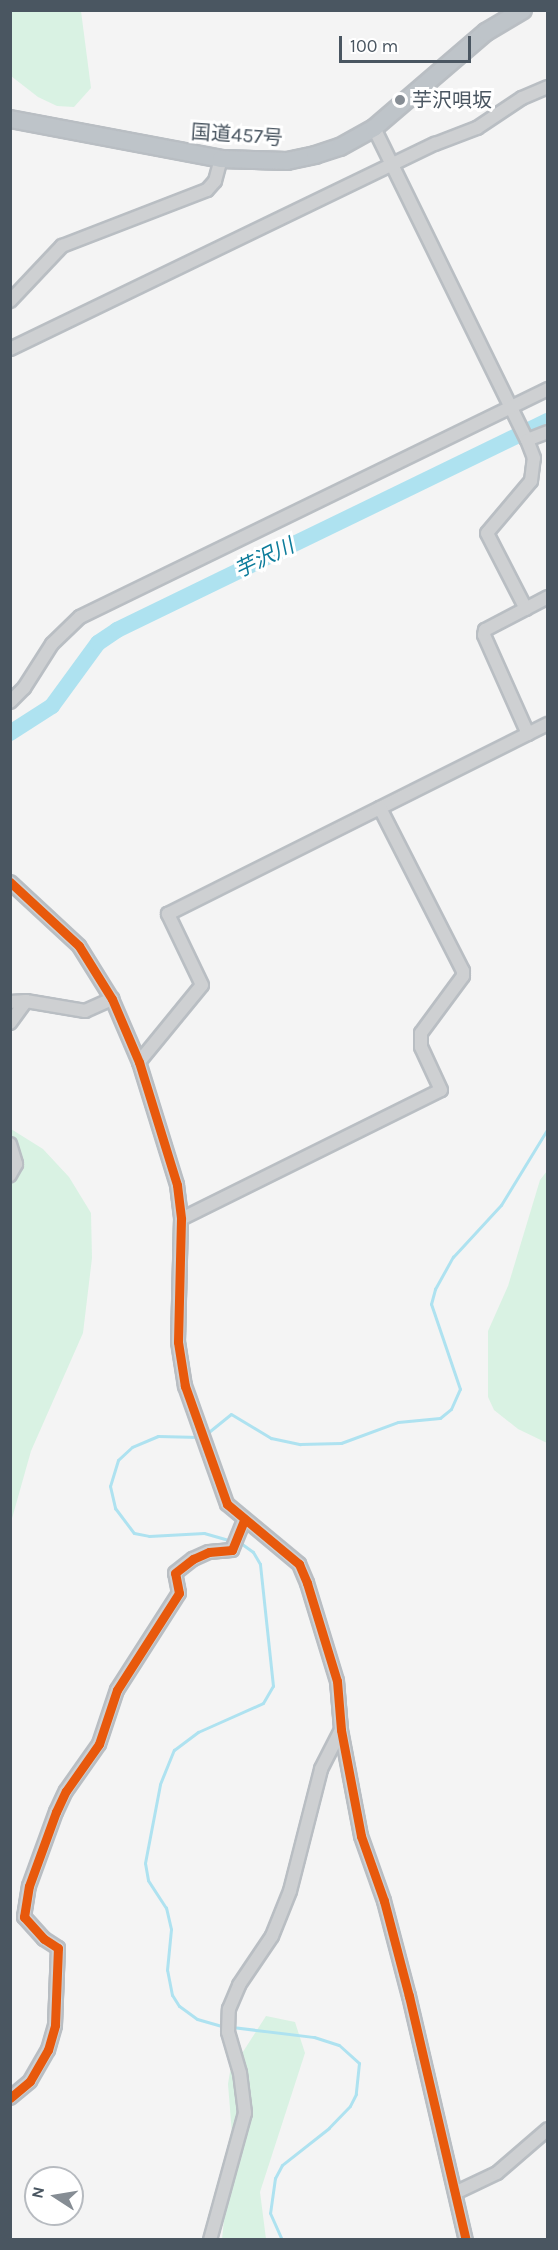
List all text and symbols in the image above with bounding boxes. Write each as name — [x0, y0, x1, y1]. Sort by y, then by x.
scale bar — [342, 24, 474, 62]
text: 100 m — [350, 35, 398, 57]
place label: 芋沢唄坂 — [412, 88, 492, 112]
marker: 芋沢唄坂 — [393, 93, 407, 107]
street label: 国道457号 — [190, 120, 284, 150]
water label: 芋沢川 — [230, 533, 298, 583]
north arrow — [24, 2166, 84, 2226]
text: N — [27, 2185, 48, 2200]

